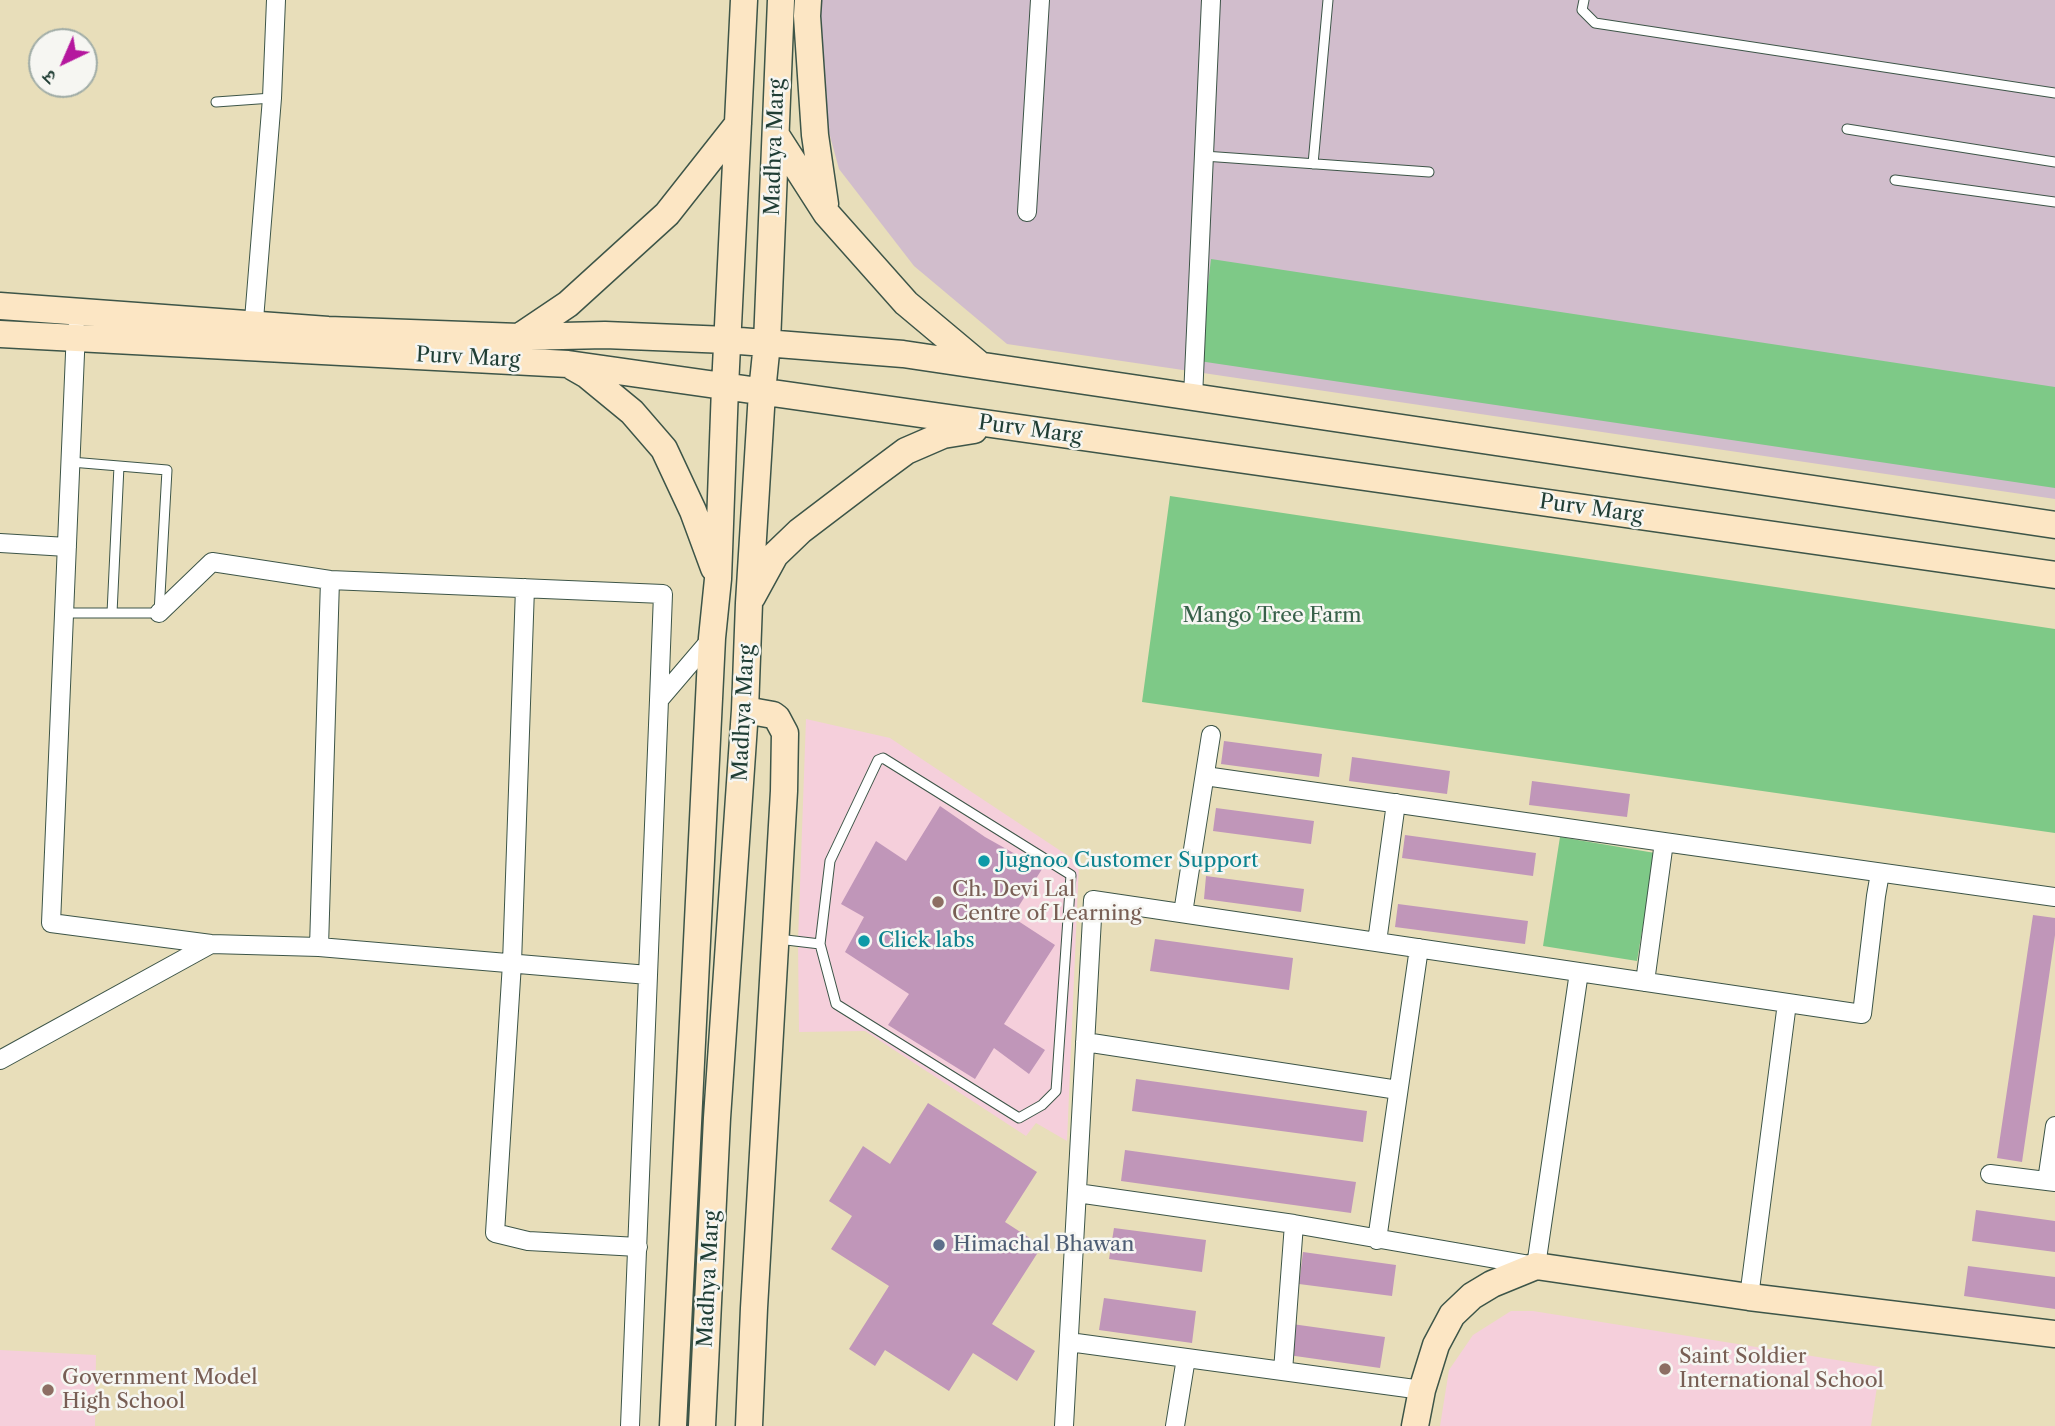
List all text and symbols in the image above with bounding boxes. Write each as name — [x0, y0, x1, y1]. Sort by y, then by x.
north arrow — [28, 28, 98, 98]
text: उ — [38, 65, 61, 89]
street label: Madhya Marg — [760, 78, 790, 216]
street label: Purv Marg — [415, 343, 521, 373]
street label: Purv Marg — [976, 410, 1084, 450]
street label: Purv Marg — [1537, 489, 1645, 529]
park label: Mango Tree Farm — [1182, 603, 1362, 629]
street label: Madhya Marg — [728, 644, 760, 782]
place label: Jugnoo Customer Support — [998, 848, 1258, 874]
marker: Jugnoo Customer Support — [976, 853, 992, 869]
place label: Ch. Devi Lal Centre of Learning — [952, 877, 1142, 927]
marker: Ch. Devi Lal Centre of Learning — [930, 894, 946, 910]
place label: Click labs — [878, 928, 975, 954]
marker: Click labs — [856, 933, 872, 949]
street label: Madhya Marg — [693, 1210, 725, 1348]
place label: Himachal Bhawan — [953, 1232, 1134, 1258]
marker: Himachal Bhawan — [931, 1237, 947, 1253]
place label: Saint Soldier International School — [1679, 1344, 1884, 1394]
marker: Saint Soldier International School — [1657, 1361, 1673, 1377]
place label: Government Model High School — [62, 1365, 258, 1415]
marker: Government Model High School — [40, 1382, 56, 1398]

